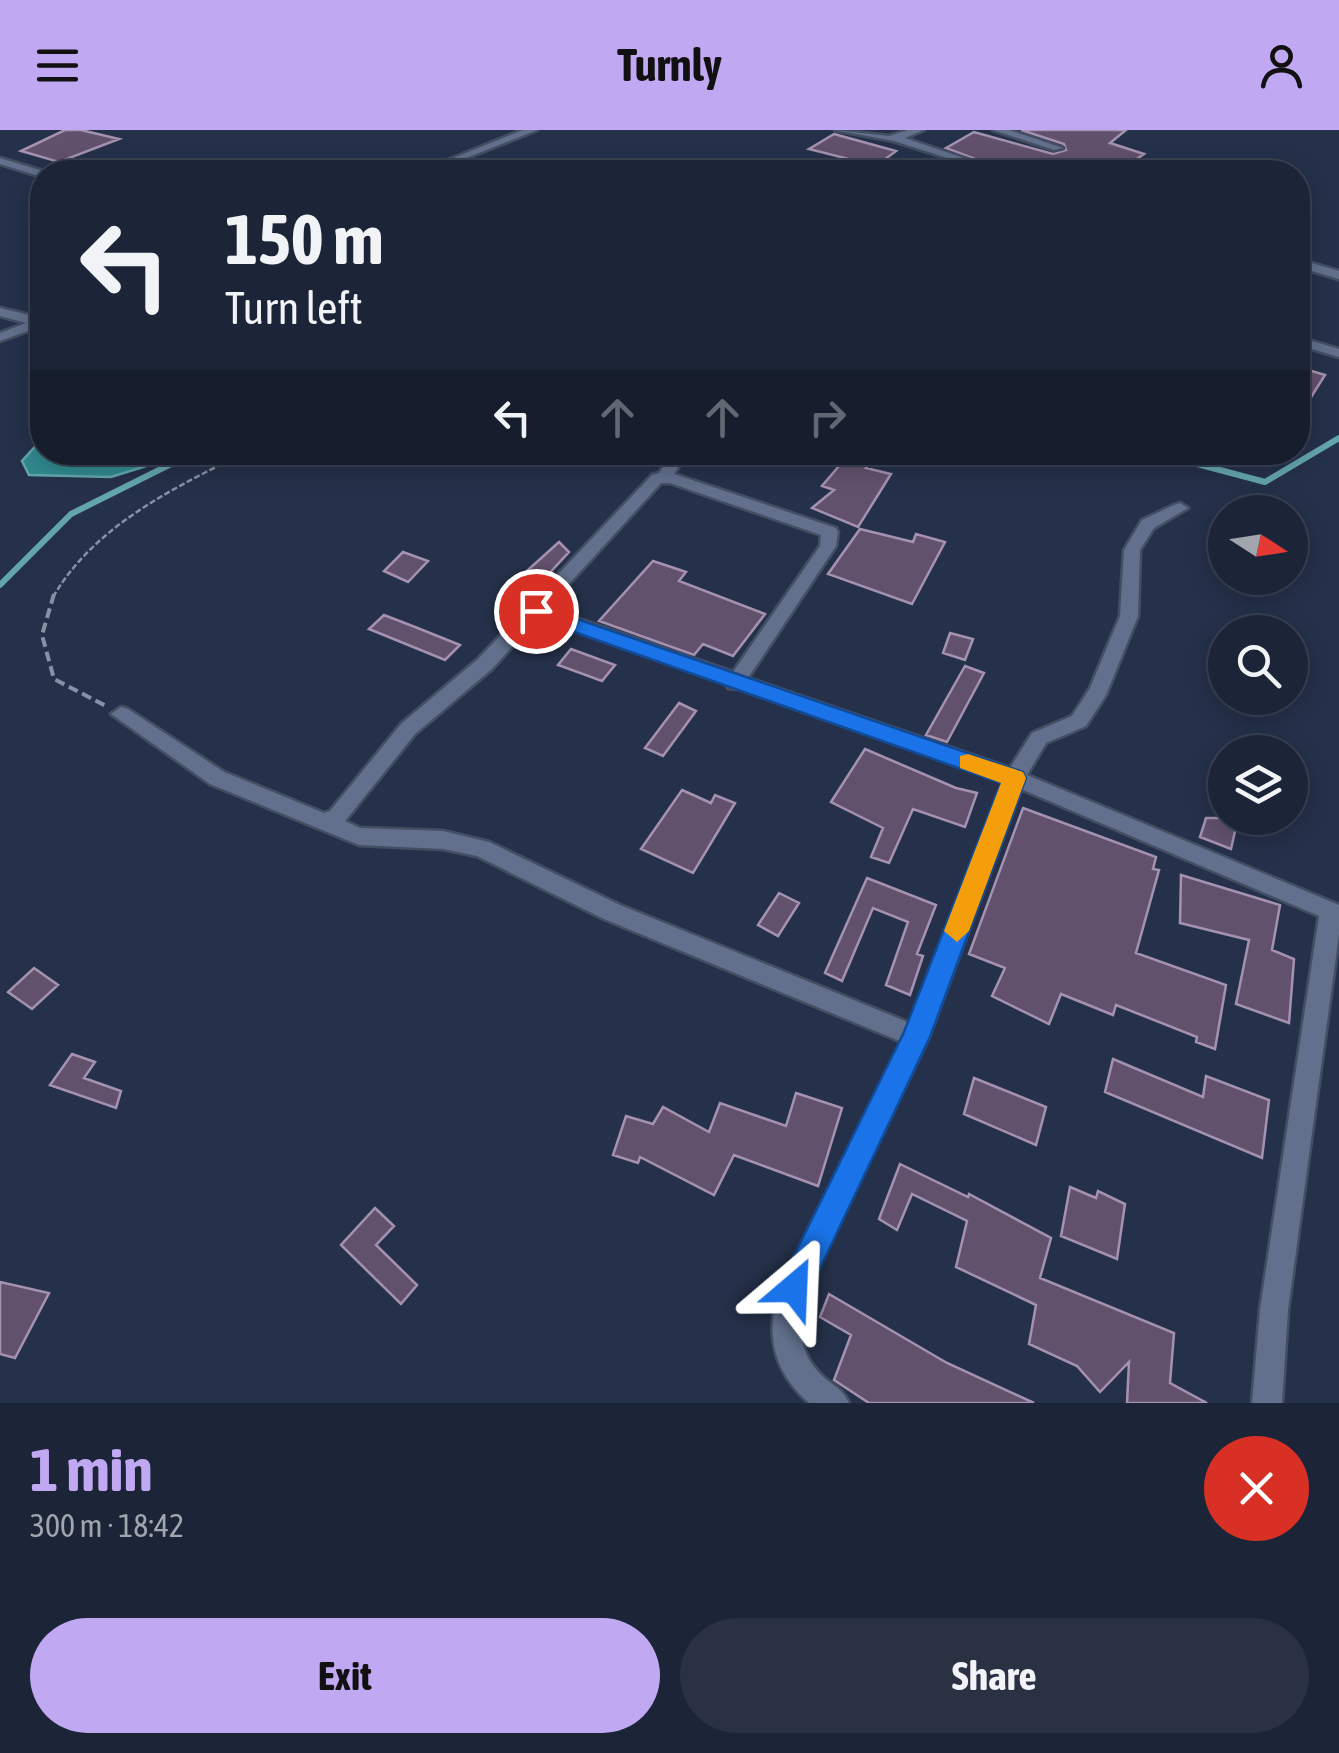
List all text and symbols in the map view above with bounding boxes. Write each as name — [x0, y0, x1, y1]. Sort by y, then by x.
icon: menu — [30, 38, 85, 93]
icon: person — [1254, 38, 1309, 93]
text: Turnly — [617, 39, 722, 91]
text: 150 m — [225, 199, 384, 279]
icon: left — [60, 200, 190, 330]
text: Turn left — [225, 282, 363, 334]
icon: left — [485, 390, 540, 445]
icon: ahead — [590, 390, 645, 445]
icon: ahead — [695, 390, 750, 445]
icon: right — [800, 390, 855, 445]
north arrow — [1208, 495, 1308, 595]
map controls — [1208, 495, 1308, 835]
pin — [494, 569, 579, 654]
icon: arrive — [509, 584, 564, 639]
button: search — [1208, 615, 1308, 715]
button: layers — [1208, 735, 1308, 835]
position arrow — [742, 1236, 846, 1340]
text: 1 min — [30, 1435, 153, 1504]
button: close — [1204, 1436, 1309, 1541]
text: 300 m · 18:42 — [30, 1507, 184, 1544]
button: Exit — [30, 1618, 660, 1733]
button: Share — [680, 1618, 1309, 1733]

